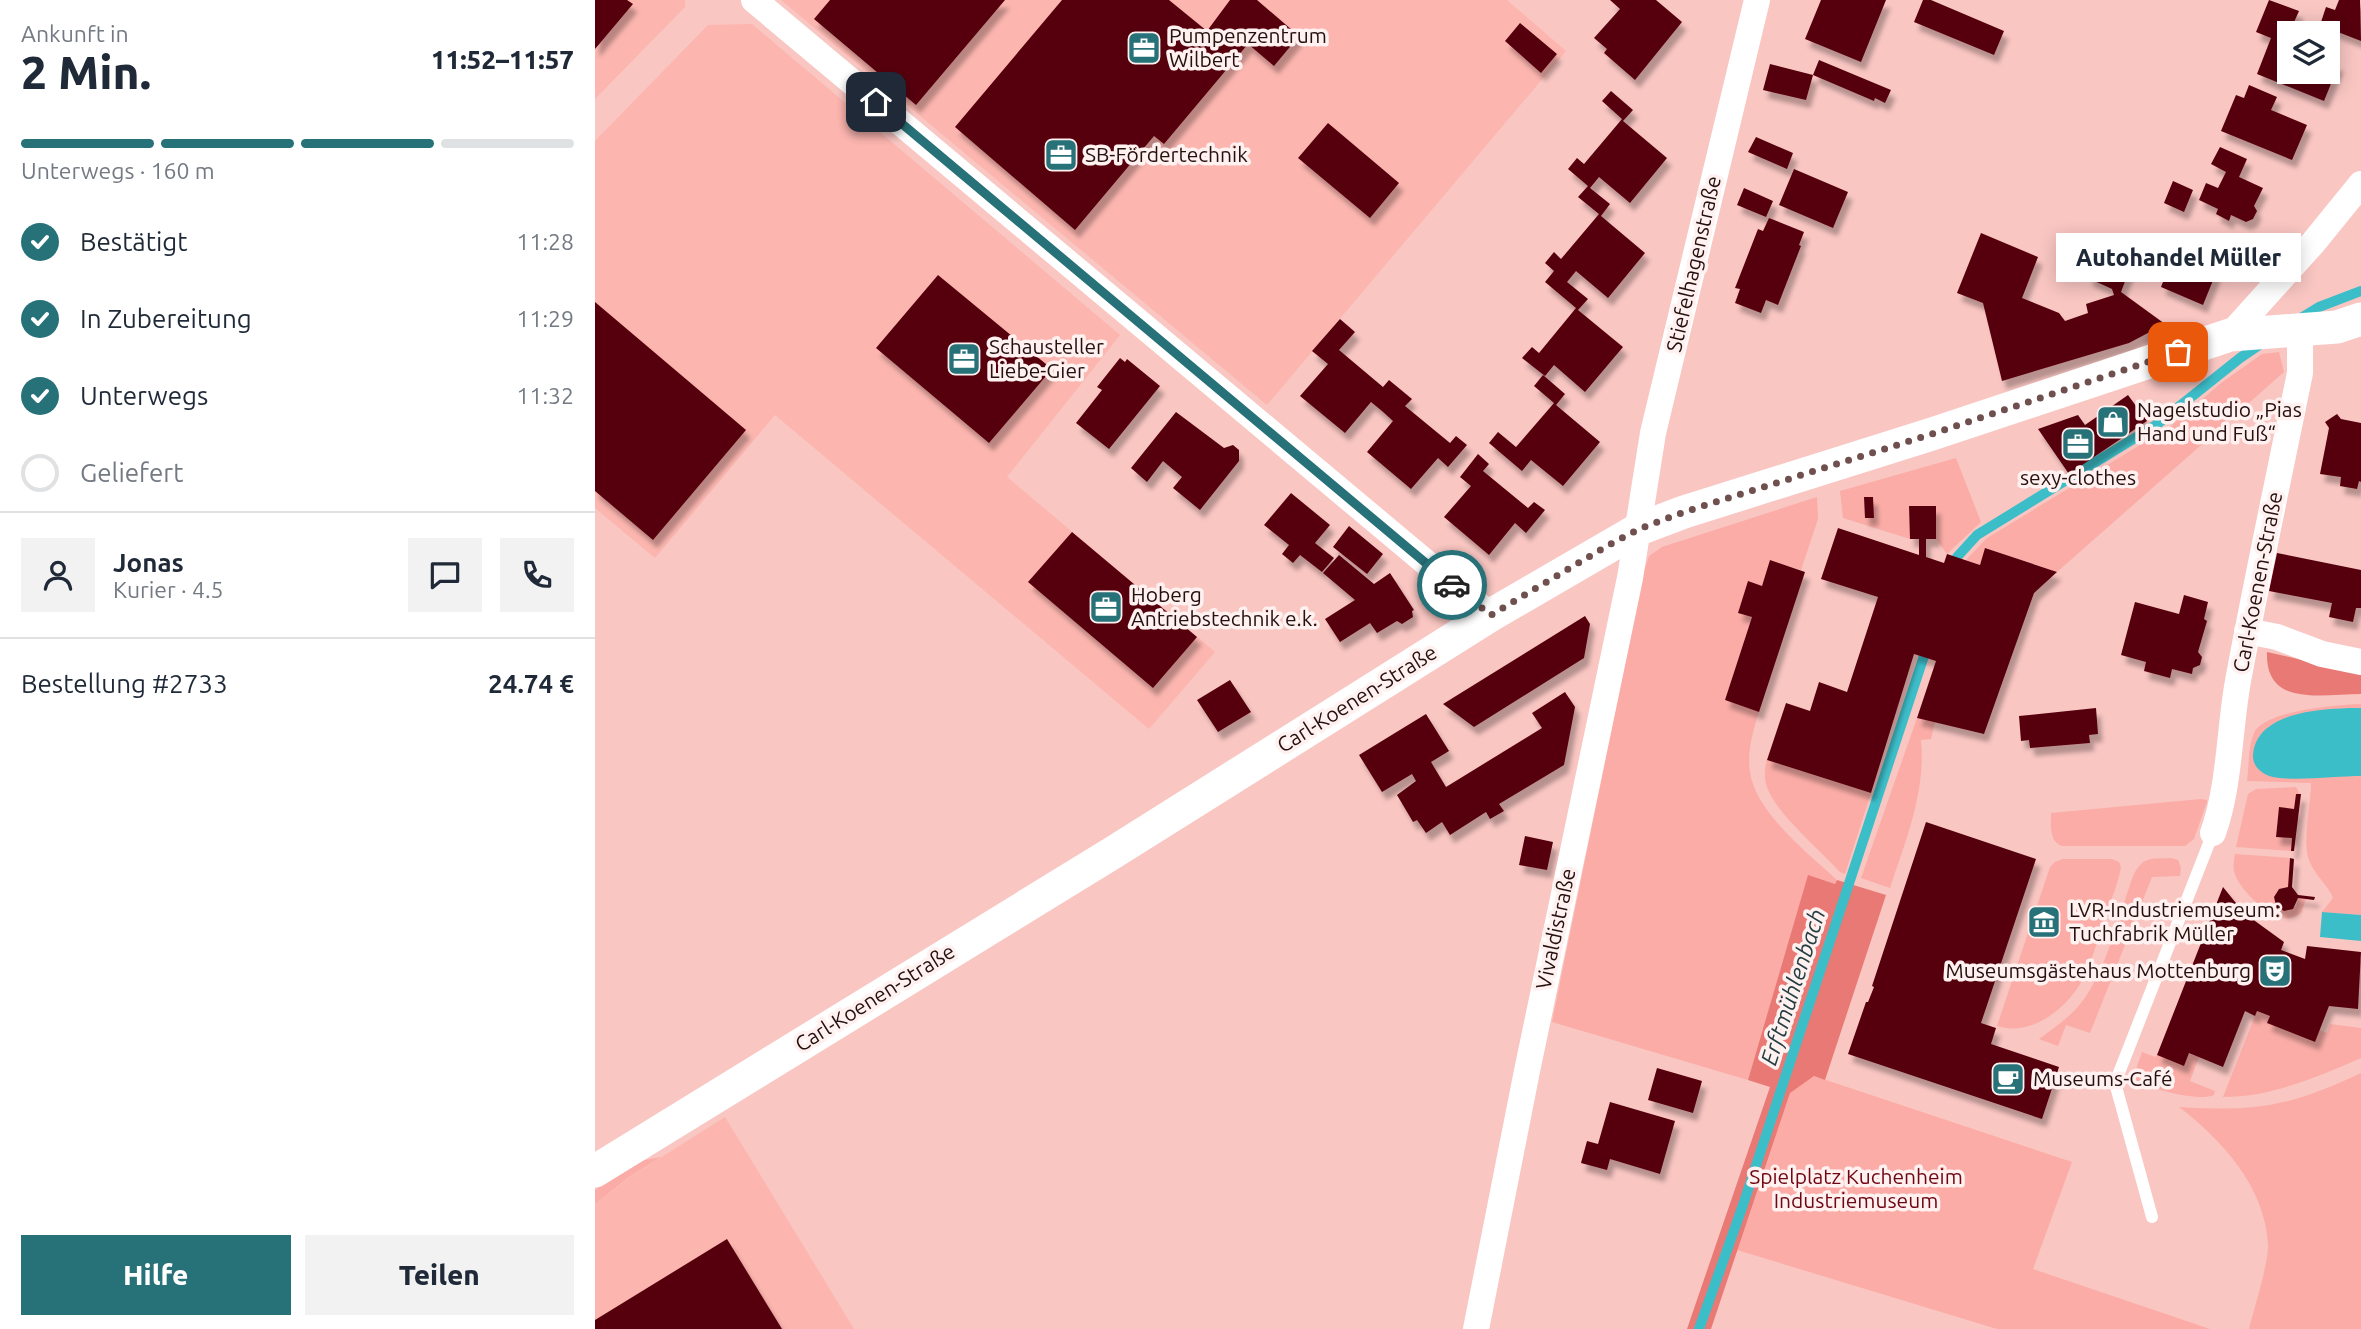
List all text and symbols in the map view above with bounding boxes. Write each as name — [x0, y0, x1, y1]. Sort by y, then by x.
text: Ankunft in — [21, 21, 129, 46]
map controls — [2277, 21, 2340, 84]
button: layers — [2277, 21, 2340, 84]
place label: Pumpenzentrum Wilbert — [1169, 23, 1327, 71]
office icon: Pumpenzentrum Wilbert — [1125, 29, 1163, 67]
text: 11:52–11:57 — [431, 45, 574, 74]
text: 2 Min. — [21, 46, 151, 98]
pin — [846, 72, 906, 132]
icon: home — [857, 83, 895, 121]
office icon: SB-Fördertechnik — [1042, 136, 1080, 174]
place label: SB-Fördertechnik — [1085, 142, 1248, 166]
text: Unterwegs · 160 m — [21, 158, 215, 183]
street label: Stiefelhagenstraße — [1661, 173, 1725, 354]
icon: check — [21, 223, 59, 261]
text: Bestätigt — [80, 227, 187, 256]
text: 11:28 — [516, 229, 574, 254]
callout: Autohandel Müller — [2055, 233, 2301, 282]
text: Autohandel Müller — [2076, 245, 2281, 270]
icon: check — [21, 300, 59, 338]
text: In Zubereitung — [80, 304, 252, 333]
text: 11:29 — [516, 306, 574, 331]
pin — [2148, 322, 2208, 382]
icon: bag — [2159, 333, 2197, 371]
place label: Schausteller Liebe-Gier — [989, 334, 1104, 382]
office icon: Schausteller Liebe-Gier — [945, 340, 983, 378]
icon: check — [21, 377, 59, 415]
text: Unterwegs — [80, 381, 208, 410]
text: 11:32 — [516, 383, 574, 408]
place label: Nagelstudio „Pias Hand und Fuß“ — [2137, 397, 2302, 445]
shop icon: Nagelstudio „Pias Hand und Fuß“ — [2094, 403, 2132, 441]
office icon: sexy-clothes — [2059, 425, 2097, 463]
text: Geliefert — [80, 458, 183, 487]
place label: sexy-clothes — [2020, 465, 2136, 489]
street label: Carl-Koenen-Straße — [2228, 489, 2286, 674]
button: person — [21, 538, 95, 612]
button: chat — [408, 538, 482, 612]
button: phone — [500, 538, 574, 612]
text: Jonas — [113, 548, 184, 577]
courier — [1417, 550, 1487, 620]
icon: car — [1433, 566, 1471, 604]
text: Kurier · 4.5 — [113, 577, 224, 602]
place label: Hoberg Antriebstechnik e.k. — [1131, 582, 1318, 630]
office icon: Hoberg Antriebstechnik e.k. — [1087, 588, 1125, 626]
street label: Carl-Koenen-Straße — [1272, 639, 1441, 757]
text: Bestellung #2733 — [21, 669, 228, 698]
text: 24.74 € — [488, 669, 574, 698]
street label: Vivaldistraße — [1530, 866, 1580, 992]
place label: LVR-Industriemuseum: Tuchfabrik Müller — [2069, 897, 2280, 945]
museum icon: LVR-Industriemuseum: Tuchfabrik Müller — [2025, 903, 2063, 941]
water label: Erftmühlenbach — [1756, 906, 1830, 1068]
street label: Carl-Koenen-Straße — [790, 938, 959, 1056]
theatre icon: Museumsgästehaus Mottenburg — [2256, 952, 2294, 990]
place label: Museumsgästehaus Mottenburg — [1945, 958, 2251, 982]
cafe icon: Museums-Café — [1989, 1060, 2027, 1098]
place label: Museums-Café — [2033, 1066, 2173, 1090]
park label: Spielplatz Kuchenheim Industriemuseum — [1749, 1164, 1963, 1212]
button: Hilfe — [21, 1235, 291, 1315]
button: Teilen — [305, 1235, 574, 1315]

